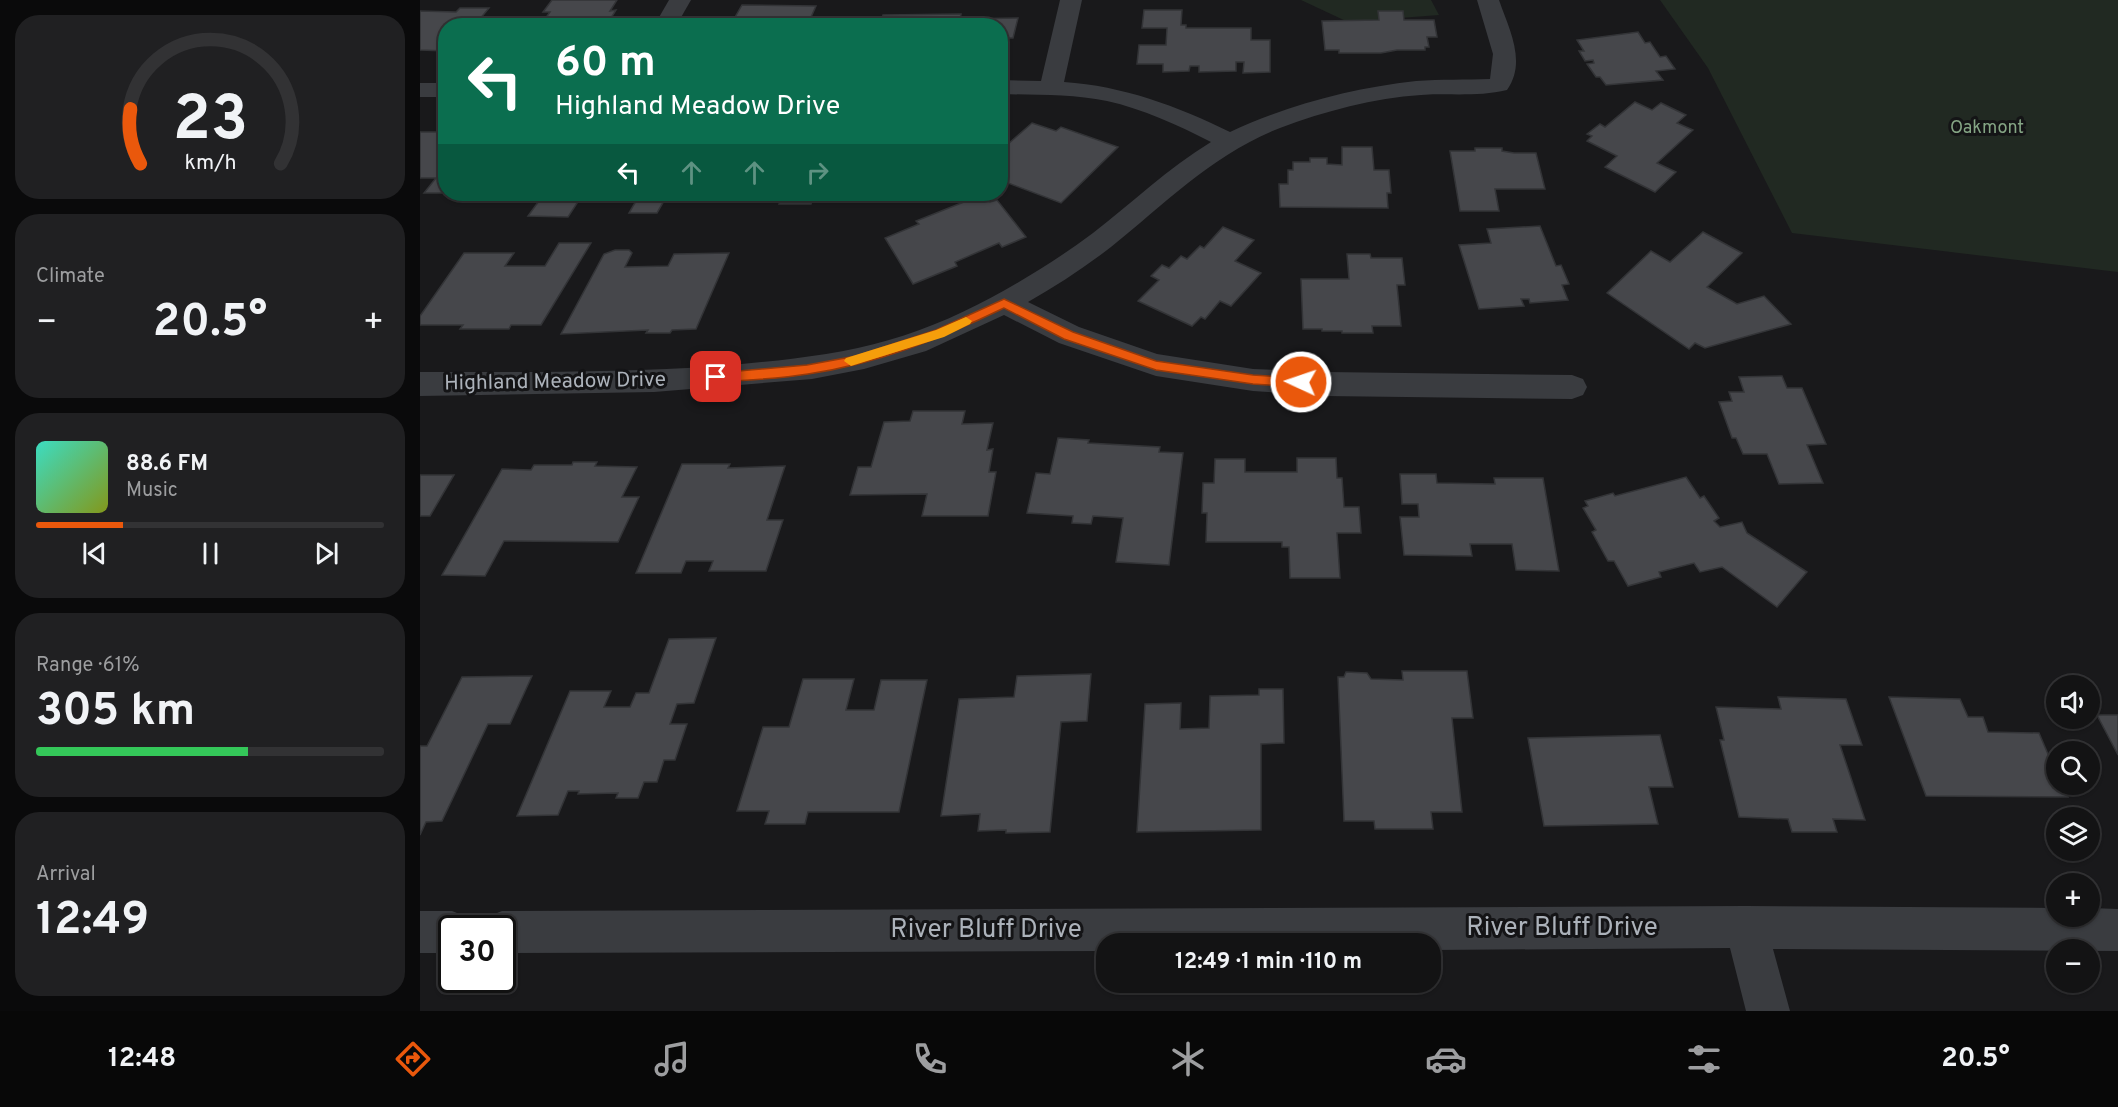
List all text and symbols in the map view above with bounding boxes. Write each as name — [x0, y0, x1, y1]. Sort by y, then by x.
text: 60 m — [555, 38, 656, 91]
icon: left — [456, 42, 534, 120]
text: 23 — [172, 83, 248, 162]
text: Highland Meadow Drive — [555, 90, 840, 124]
park label: Oakmont — [1950, 117, 2024, 140]
text: km/h — [184, 150, 236, 177]
icon: left — [612, 156, 645, 189]
icon: ahead — [675, 156, 708, 189]
icon: ahead — [738, 156, 771, 189]
icon: right — [801, 156, 834, 189]
text: Climate — [36, 264, 105, 290]
text: 20.5° — [153, 295, 267, 352]
text: − — [36, 303, 57, 345]
text: + — [363, 303, 384, 345]
position arrow — [1269, 350, 1333, 414]
pin — [690, 351, 741, 402]
icon: arrive — [699, 360, 732, 393]
street label: Highland Meadow Drive — [444, 367, 666, 397]
text: 88.6 FM — [126, 451, 208, 478]
text: Music — [126, 478, 178, 504]
icon: previous — [78, 537, 111, 570]
icon: pause — [194, 537, 227, 570]
icon: next — [310, 537, 343, 570]
text: Range · 61% — [36, 653, 140, 679]
map controls — [2046, 675, 2100, 993]
button: sound — [2046, 675, 2100, 729]
text: 305 km — [36, 684, 195, 741]
button: search — [2046, 741, 2100, 795]
button: layers — [2046, 807, 2100, 861]
text: Arrival — [36, 862, 96, 888]
button: + — [2046, 873, 2100, 927]
text: 12:49 — [36, 893, 149, 950]
street label: River Bluff Drive — [1466, 912, 1658, 945]
street label: River Bluff Drive — [890, 914, 1082, 947]
speed limit sign: 30 — [438, 915, 516, 993]
button: − — [2046, 939, 2100, 993]
text: 12:49 · 1 min · 110 m — [1175, 949, 1362, 976]
icon: directions — [392, 1038, 434, 1080]
icon: music — [651, 1038, 693, 1080]
icon: phone — [909, 1038, 951, 1080]
icon: climate — [1167, 1038, 1209, 1080]
icon: car — [1425, 1038, 1467, 1080]
icon: filters — [1683, 1038, 1725, 1080]
text: 12:48 — [108, 1042, 176, 1076]
text: 20.5° — [1941, 1042, 2010, 1076]

